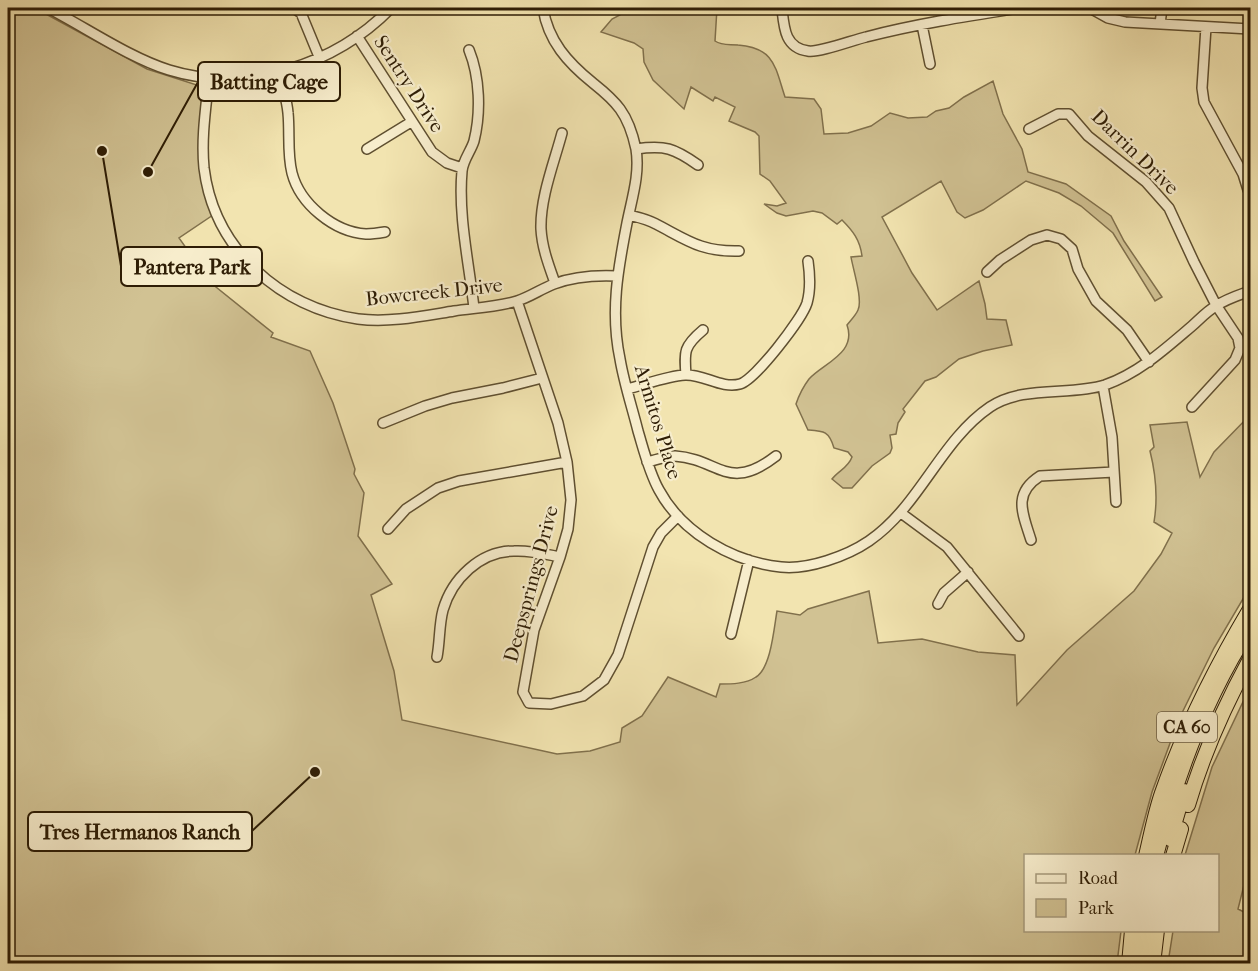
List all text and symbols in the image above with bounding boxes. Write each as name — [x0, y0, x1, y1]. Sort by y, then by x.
street label: Sentry Drive — [369, 31, 449, 137]
callout: Batting Cage — [198, 62, 340, 101]
text: Batting Cage — [210, 70, 329, 94]
street label: Darrin Drive — [1087, 105, 1183, 199]
callout: Pantera Park — [121, 247, 262, 286]
text: Pantera Park — [134, 255, 252, 279]
street label: Bowcreek Drive — [364, 273, 504, 311]
street label: Armitos Place — [629, 361, 686, 482]
street label: Deepsprings Drive — [499, 503, 563, 665]
road number: CA 60 — [1157, 712, 1217, 742]
callout: Tres Hermanos Ranch — [28, 812, 252, 851]
text: Tres Hermanos Ranch — [39, 820, 240, 844]
legend — [1024, 854, 1219, 932]
text: Road — [1078, 868, 1118, 889]
text: Park — [1078, 898, 1115, 919]

